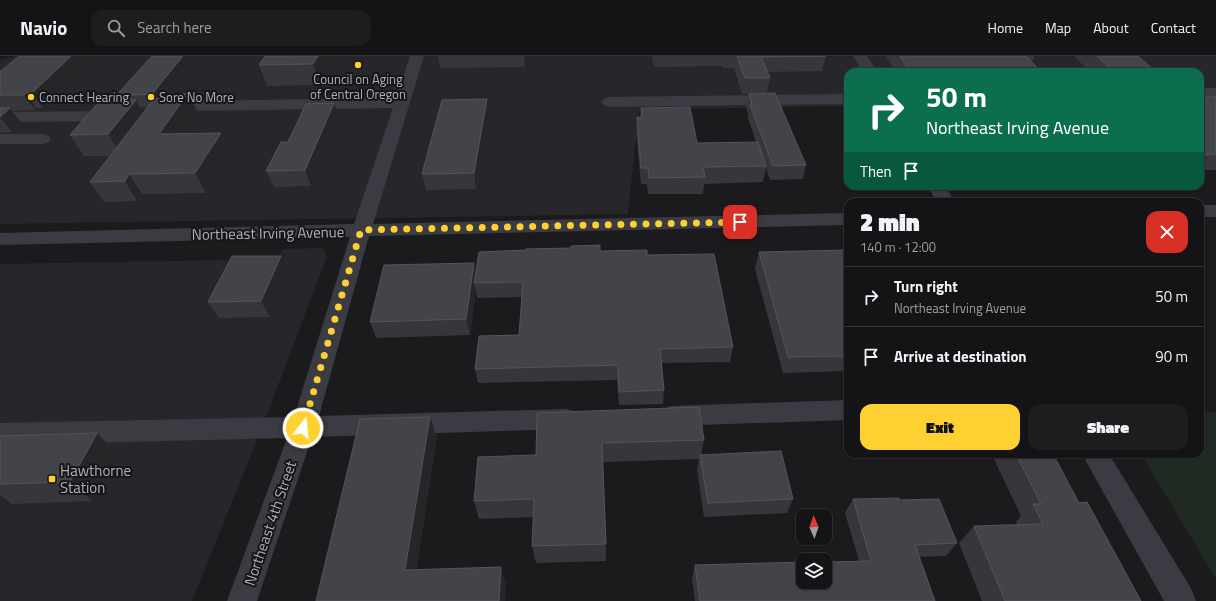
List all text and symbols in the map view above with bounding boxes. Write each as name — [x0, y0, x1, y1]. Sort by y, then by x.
search box — [91, 10, 371, 46]
text: Navio — [20, 13, 67, 42]
text: Search here — [137, 16, 212, 39]
icon: search — [105, 17, 127, 39]
text: Home — [988, 17, 1023, 38]
text: Map — [1045, 17, 1071, 38]
text: About — [1093, 17, 1129, 38]
text: Contact — [1151, 17, 1196, 38]
marker: Council on Aging of Central Oregon — [353, 60, 363, 70]
place label: Council on Aging of Central Oregon — [310, 69, 406, 104]
text: 50 m — [926, 75, 987, 118]
icon: right — [860, 84, 912, 136]
place label: Connect Hearing — [39, 87, 130, 107]
place label: Sore No More — [159, 87, 234, 107]
marker: Connect Hearing — [26, 92, 36, 102]
marker: Sore No More — [146, 92, 156, 102]
text: Northeast Irving Avenue — [926, 114, 1109, 141]
text: Then — [860, 160, 892, 183]
icon: arrive — [900, 160, 922, 182]
text: 2 min — [860, 204, 920, 240]
pin — [723, 205, 757, 239]
icon: arrive — [729, 211, 751, 233]
button: close — [1146, 211, 1188, 253]
street label: Northeast Irving Avenue — [192, 220, 344, 246]
text: 140 m · 12:00 — [860, 237, 936, 257]
text: Turn right — [894, 275, 958, 298]
text: 50 m — [1155, 285, 1188, 308]
icon: right — [860, 286, 882, 308]
text: Northeast Irving Avenue — [894, 298, 1026, 318]
text: Arrive at destination — [894, 345, 1027, 368]
text: 90 m — [1155, 345, 1188, 368]
icon: arrive — [860, 346, 882, 368]
button: Exit — [860, 404, 1020, 450]
button: Share — [1028, 404, 1188, 450]
position arrow — [282, 407, 324, 449]
street label: Northeast 4th Street — [238, 457, 302, 589]
place label: Hawthorne Station — [60, 459, 131, 499]
marker: Hawthorne Station — [47, 474, 57, 484]
north arrow — [796, 509, 832, 545]
map controls — [796, 509, 832, 589]
button: layers — [796, 553, 832, 589]

